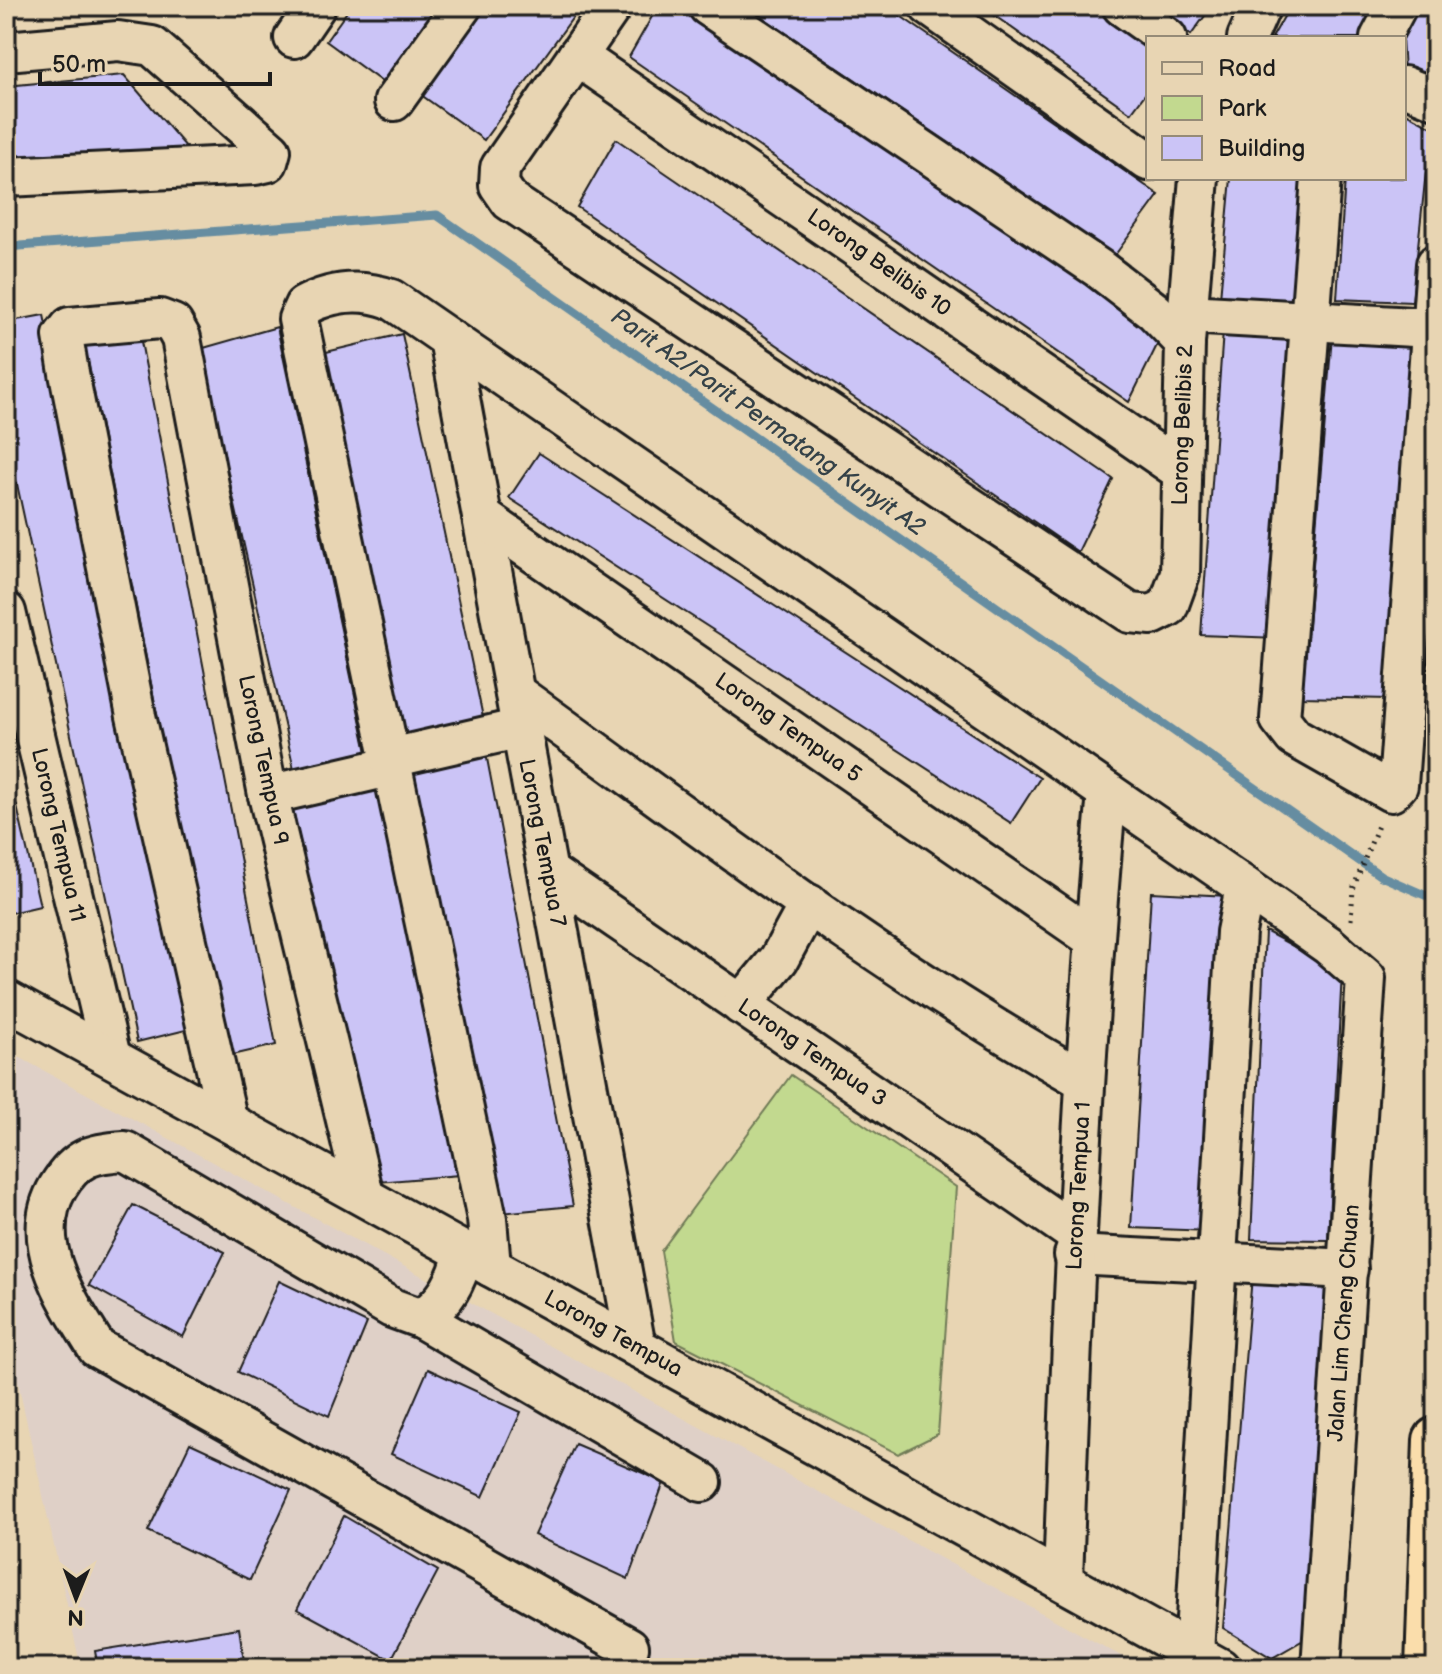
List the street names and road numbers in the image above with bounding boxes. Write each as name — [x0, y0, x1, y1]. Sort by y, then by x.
street label: Lorong Belibis 10 — [802, 203, 956, 323]
street label: Lorong Belibis 2 — [1167, 344, 1199, 506]
street label: Lorong Tempua 5 — [709, 667, 867, 789]
street label: Lorong Tempua 9 — [232, 673, 294, 847]
street label: Lorong Tempua 11 — [25, 746, 91, 924]
street label: Lorong Tempua 7 — [512, 757, 572, 929]
street label: Lorong Tempua 3 — [732, 993, 892, 1113]
street label: Lorong Tempua 1 — [1061, 1101, 1097, 1271]
street label: Jalan Lim Cheng Chuan — [1322, 1203, 1366, 1443]
street label: Lorong Tempua — [539, 1285, 687, 1383]

